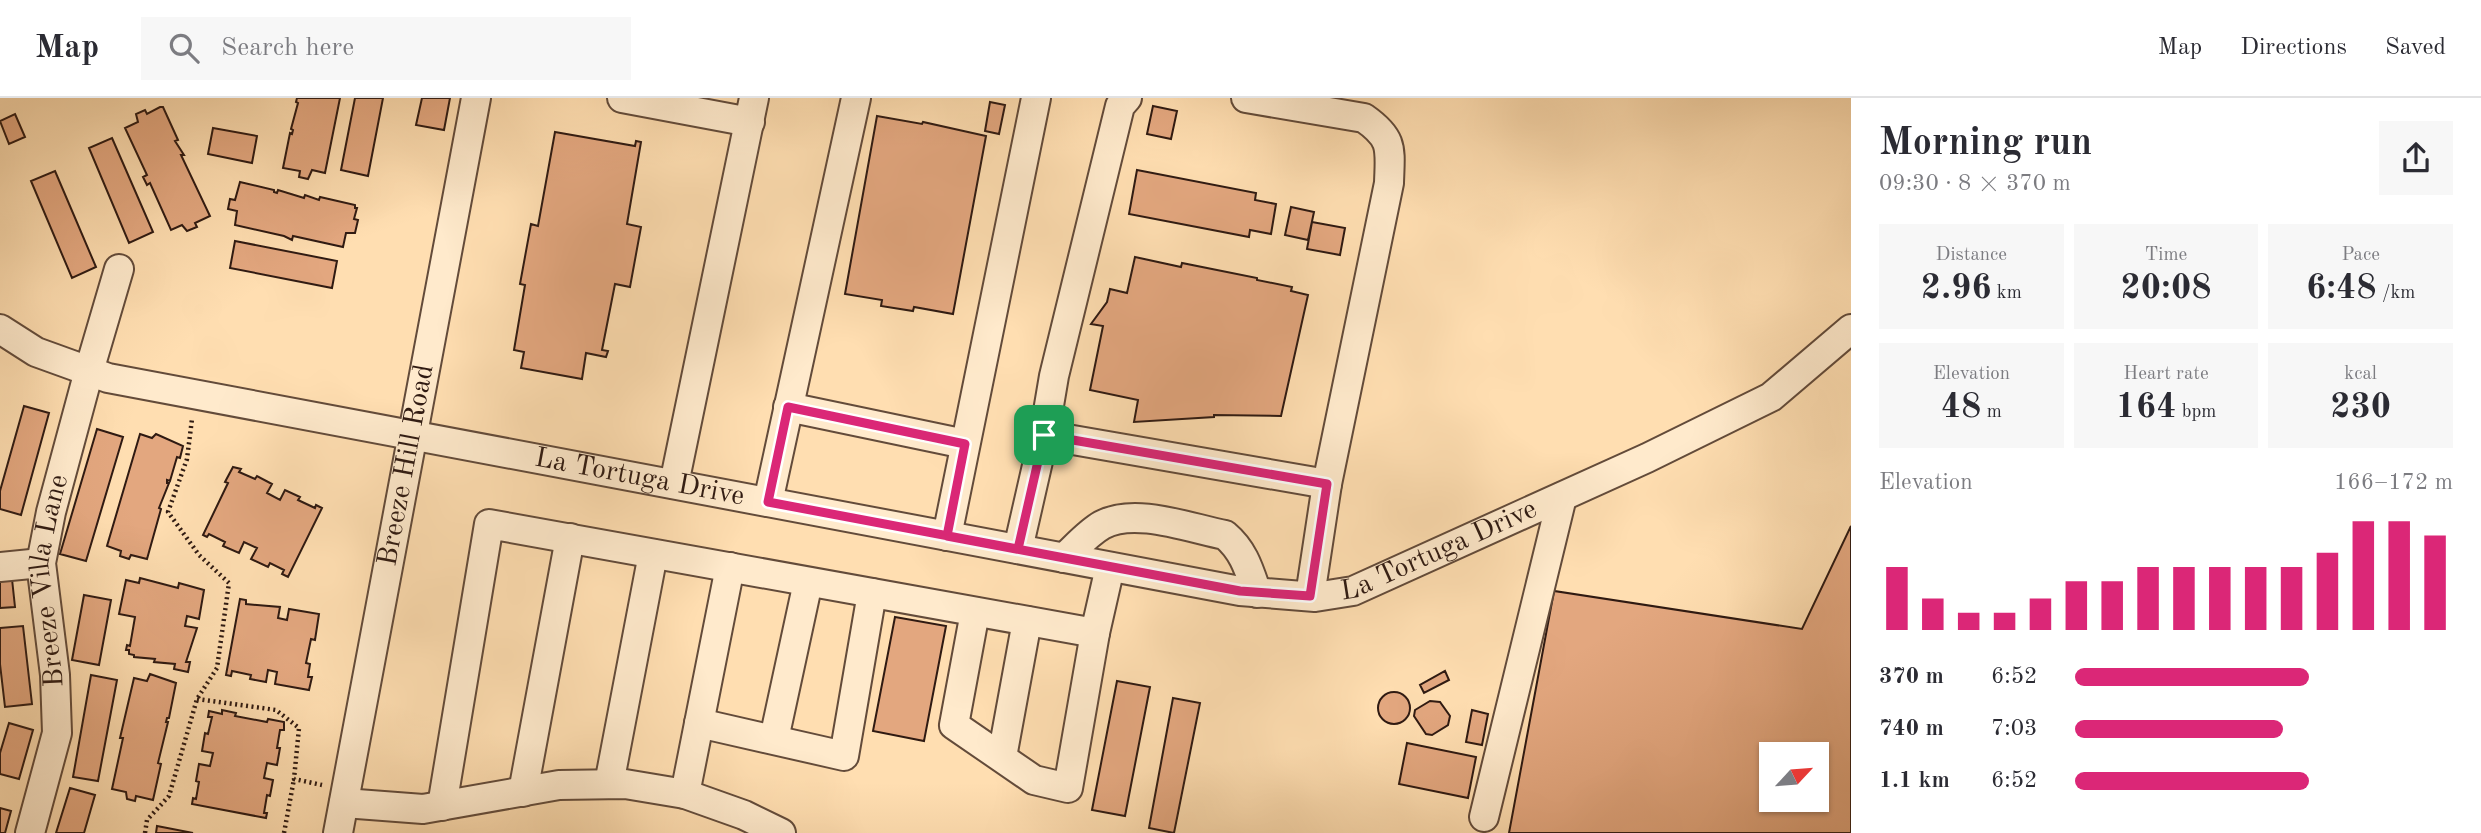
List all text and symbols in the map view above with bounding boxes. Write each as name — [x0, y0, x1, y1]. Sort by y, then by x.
search box — [141, 17, 631, 80]
icon: search — [165, 29, 203, 67]
text: Map — [35, 32, 99, 65]
text: Search here — [221, 35, 354, 61]
text: Map — [2158, 36, 2202, 60]
text: Directions — [2240, 36, 2347, 60]
text: Saved — [2385, 36, 2446, 60]
button: share — [2379, 121, 2453, 195]
text: Morning run — [1879, 125, 2092, 163]
text: 09:30 · 8 × 370 m — [1879, 172, 2071, 195]
text: Distance — [1936, 246, 2007, 265]
text: Time — [2145, 246, 2187, 265]
text: Pace — [2341, 246, 2380, 265]
text: 2.96 — [1921, 271, 1992, 306]
text: 20:08 — [2120, 271, 2212, 306]
text: 6:48 — [2306, 271, 2377, 306]
text: km — [1992, 284, 2022, 303]
text: /km — [2377, 284, 2415, 303]
street label: Breeze Hill Road — [374, 362, 440, 569]
text: Elevation — [1933, 365, 2010, 384]
text: Heart rate — [2123, 365, 2209, 384]
text: kcal — [2344, 365, 2377, 384]
text: 48 — [1941, 390, 1981, 425]
text: 164 — [2116, 390, 2176, 425]
text: 230 — [2330, 390, 2391, 425]
text: m — [1981, 403, 2002, 422]
text: bpm — [2176, 403, 2216, 422]
pin — [1014, 405, 1074, 465]
icon: arrive — [1025, 416, 1063, 454]
street label: La Tortuga Drive — [532, 445, 747, 511]
text: Elevation — [1879, 471, 1973, 494]
text: 166–172 m — [2334, 471, 2453, 494]
street label: Breeze Villa Lane — [27, 472, 74, 688]
street label: La Tortuga Drive — [1339, 496, 1541, 607]
text: 370 m — [1879, 665, 1944, 688]
text: 6:52 — [1991, 665, 2037, 688]
text: 740 m — [1879, 717, 1944, 740]
text: 7:03 — [1991, 717, 2037, 740]
north arrow — [1759, 742, 1829, 812]
map controls — [1759, 742, 1829, 812]
text: 1.1 km — [1879, 769, 1950, 792]
text: 6:52 — [1991, 769, 2037, 792]

